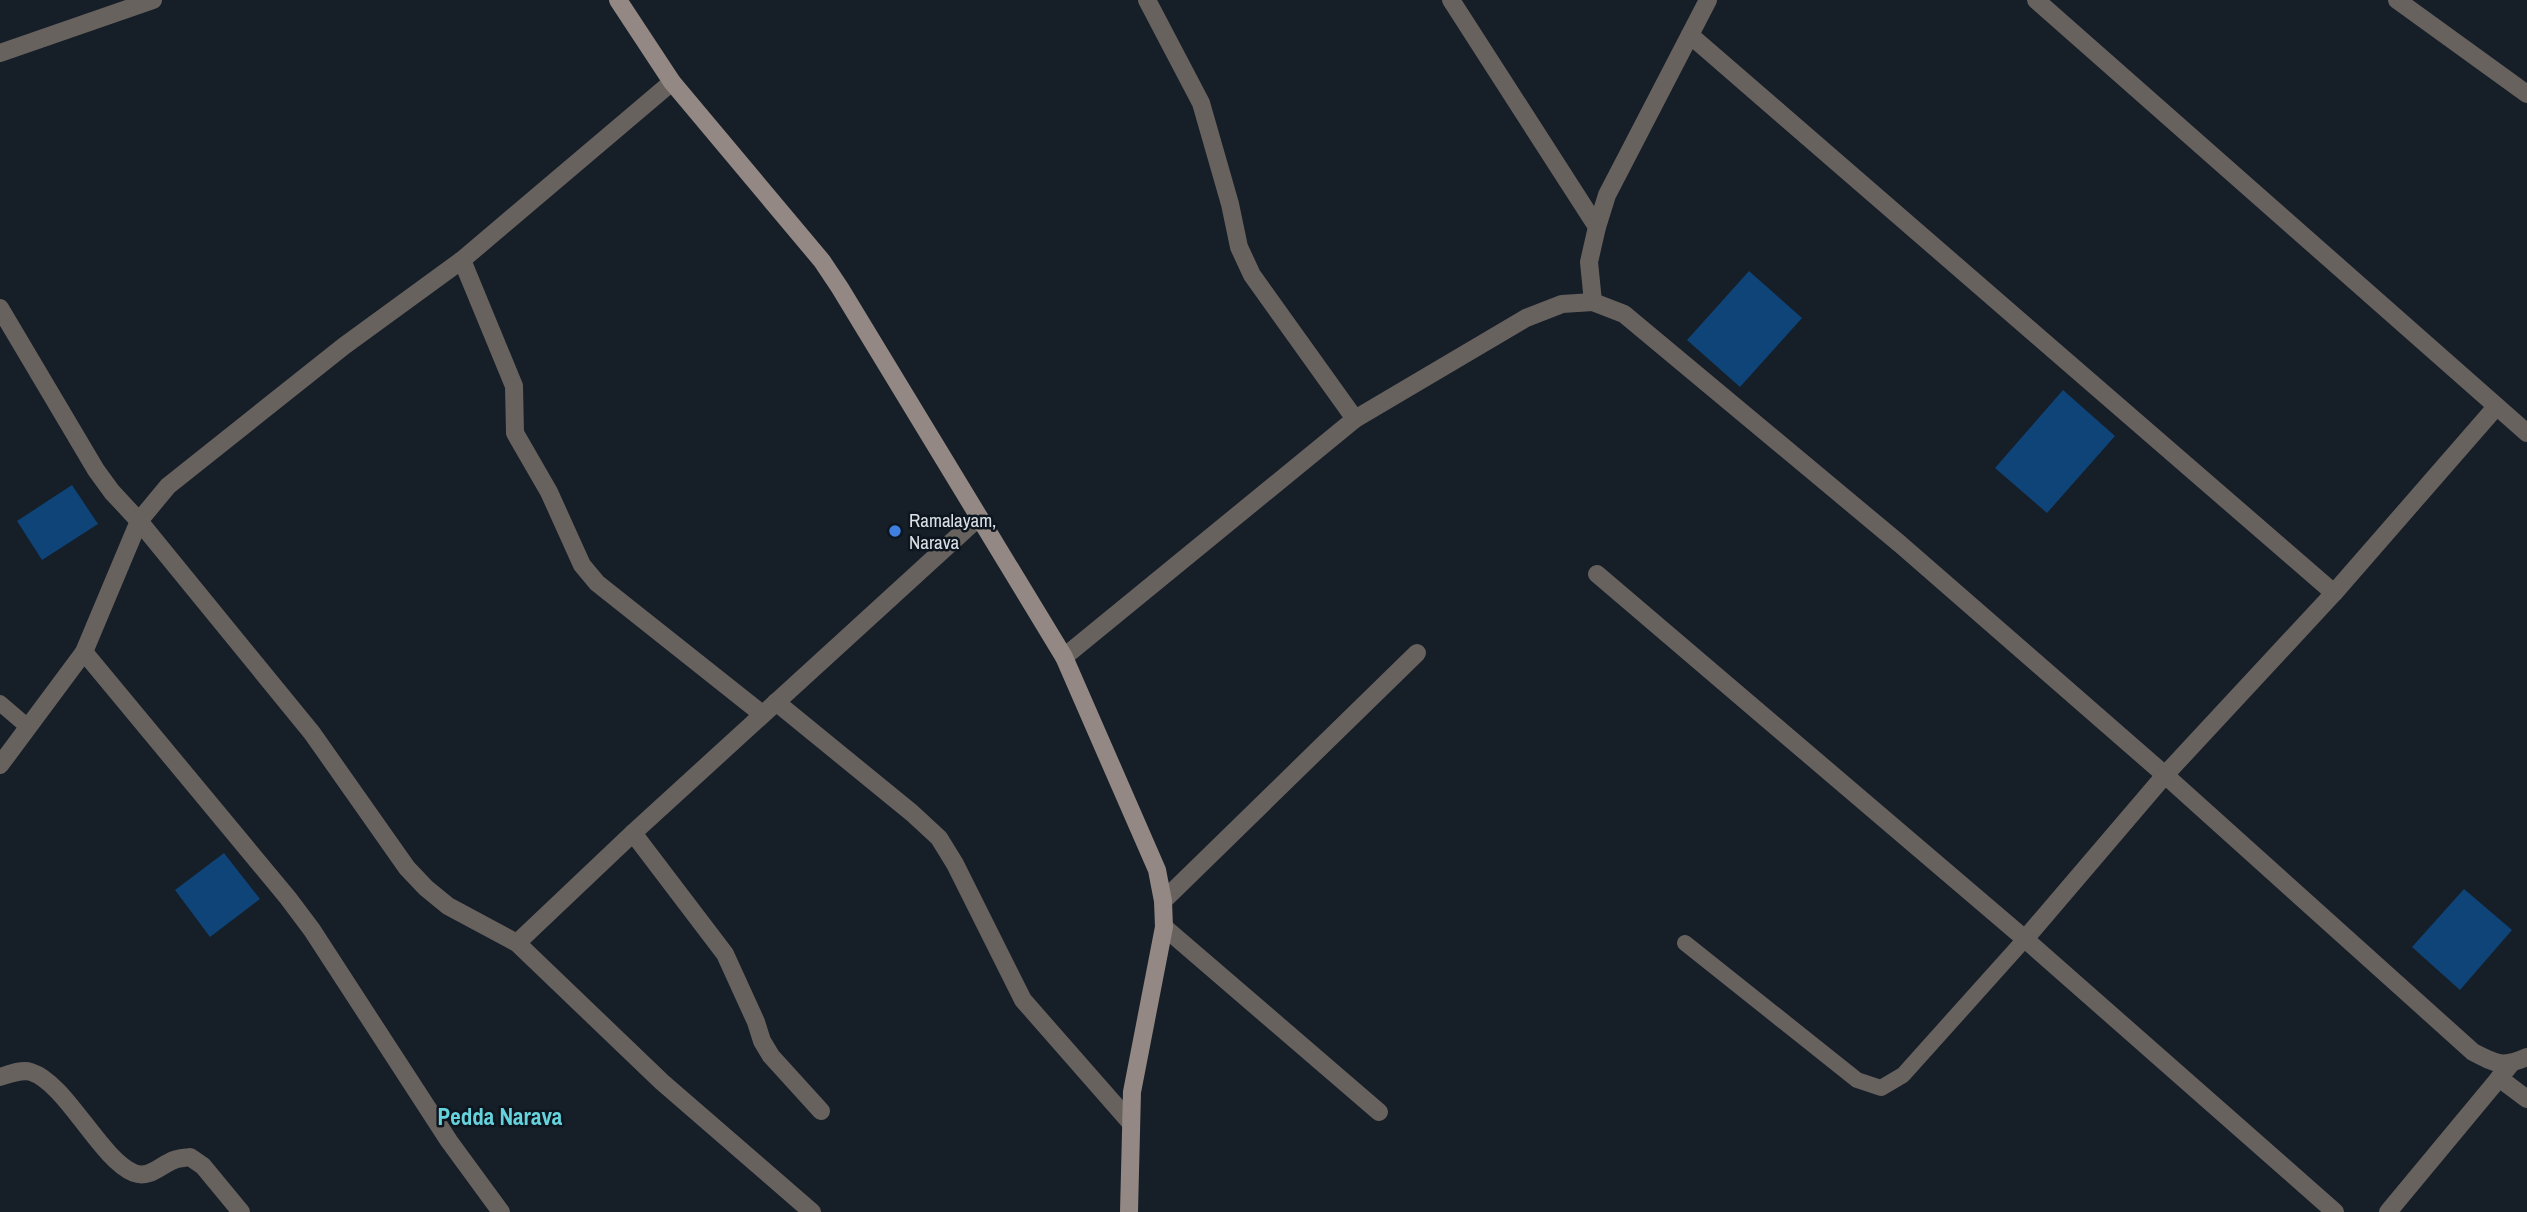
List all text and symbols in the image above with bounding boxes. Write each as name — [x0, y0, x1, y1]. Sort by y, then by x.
place label: Ramalayam, Narava — [909, 507, 996, 555]
marker: Ramalayam, Narava — [887, 523, 903, 539]
district label: Pedda Narava — [438, 1101, 563, 1132]

